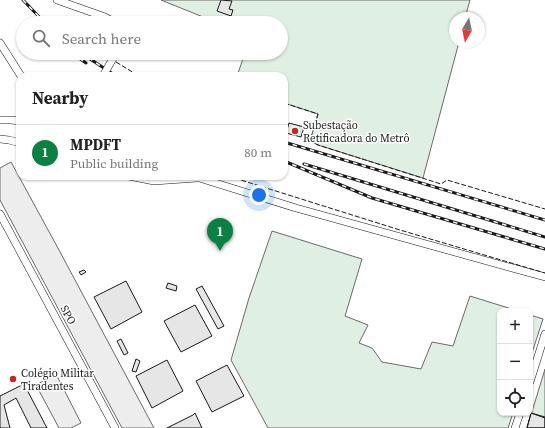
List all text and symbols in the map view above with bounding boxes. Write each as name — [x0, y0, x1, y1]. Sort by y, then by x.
north arrow — [449, 12, 485, 48]
search box — [16, 16, 288, 60]
icon: search — [30, 27, 52, 49]
text: Search here — [62, 28, 141, 49]
text: Nearby — [32, 86, 88, 110]
place label: Subestação Retificadora do Metrô — [303, 118, 409, 146]
marker: Subestação Retificadora do Metrô — [290, 126, 300, 136]
text: MPDFT — [70, 134, 121, 155]
text: 1 — [41, 144, 49, 161]
text: 80 m — [244, 144, 272, 161]
text: Public building — [70, 155, 158, 172]
your location — [249, 185, 269, 205]
pin: 1 — [207, 218, 233, 251]
street label: SPO — [57, 303, 79, 327]
map controls — [497, 308, 533, 416]
button: + — [497, 308, 533, 344]
button: − — [497, 344, 533, 380]
place label: Colégio Militar Tiradentes — [21, 366, 94, 394]
marker: Colégio Militar Tiradentes — [8, 374, 18, 384]
button: locate — [497, 380, 533, 416]

